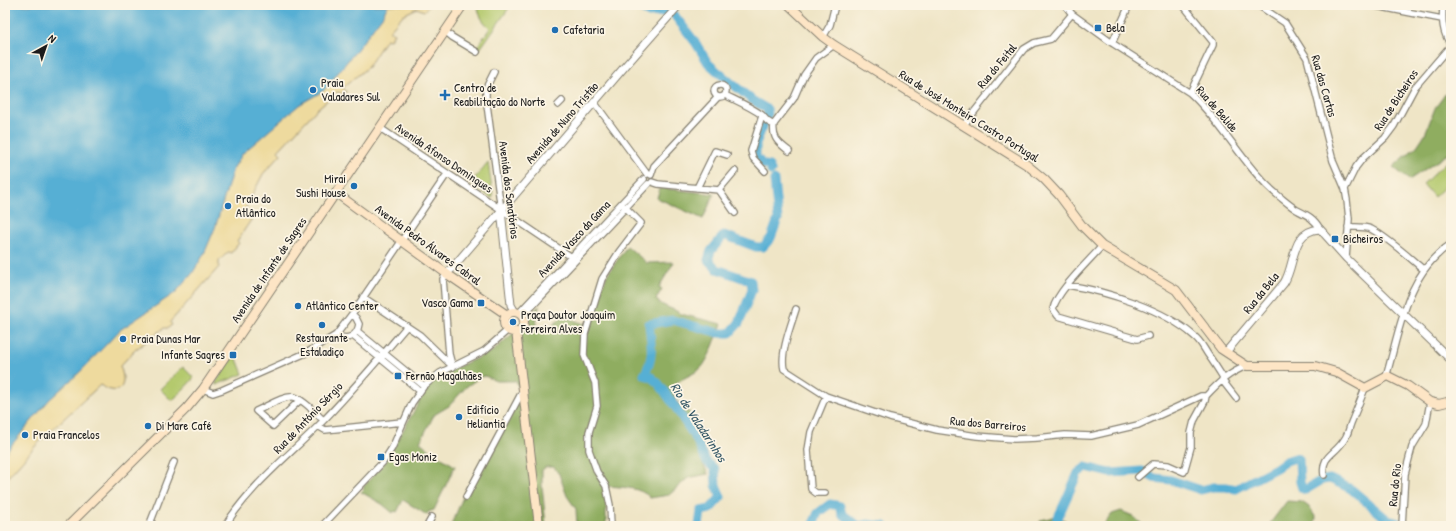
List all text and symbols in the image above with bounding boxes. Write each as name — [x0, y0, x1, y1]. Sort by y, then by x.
place label: Bela — [1106, 19, 1125, 36]
place label: Cafetaria — [563, 21, 605, 38]
marker: Bela — [1093, 23, 1103, 33]
marker: Cafetaria — [550, 25, 560, 35]
north arrow — [26, 26, 66, 66]
text: N — [46, 31, 59, 46]
street label: Rua do Feital — [973, 39, 1021, 92]
street label: Rua das Cartas — [1308, 53, 1342, 119]
street label: Rua de José Monteiro Castro Portugal — [896, 65, 1043, 166]
street label: Rua de Bicheiros — [1369, 65, 1422, 134]
place label: Praia Valadares Sul — [321, 74, 381, 105]
street label: Avenida de Nuno Tristão — [521, 78, 602, 167]
place label: Centro de Reabilitação do Norte — [454, 79, 545, 110]
street label: Rua de Belide — [1193, 82, 1242, 136]
marker: Praia Valadares Sul — [308, 85, 318, 95]
marker: Centro de Reabilitação do Norte — [439, 89, 451, 101]
street label: Avenida Afonso Domingues — [392, 118, 497, 197]
street label: Avenida dos Sanatórios — [495, 140, 524, 240]
place label: Mirai Sushi House — [296, 170, 346, 201]
marker: Mirai Sushi House — [349, 181, 359, 191]
place label: Praia do Atlântico — [236, 190, 276, 221]
street label: Avenida Vasco da Gama — [533, 196, 614, 281]
street label: Avenida Pedro Álvares Cabral — [372, 200, 485, 289]
marker: Praia do Atlântico — [223, 201, 233, 211]
street label: Avenida de Infante de Sagres — [227, 213, 311, 326]
place label: Bicheiros — [1343, 230, 1383, 247]
marker: Bicheiros — [1330, 234, 1340, 244]
street label: Rua da Bela — [1239, 268, 1283, 317]
place label: Vasco Gama — [421, 294, 473, 311]
place label: Atlântico Center — [306, 297, 379, 314]
marker: Vasco Gama — [476, 298, 486, 308]
marker: Atlântico Center — [293, 301, 303, 311]
place label: Praça Doutor Joaquim Ferreira Alves — [520, 306, 615, 337]
marker: Praça Doutor Joaquim Ferreira Alves — [508, 317, 518, 327]
marker: Restaurante Estaladiço — [317, 320, 327, 330]
place label: Restaurante Estaladiço — [296, 329, 348, 360]
place label: Praia Dunas Mar — [131, 330, 201, 347]
marker: Praia Dunas Mar — [118, 334, 128, 344]
place label: Infante Sagres — [161, 346, 225, 363]
marker: Infante Sagres — [228, 350, 238, 360]
place label: Fernão Magalhães — [405, 367, 482, 384]
marker: Fernão Magalhães — [393, 371, 403, 381]
street label: Rua de António Sérgio — [269, 378, 346, 457]
water label: Rio de Valadarinhos — [667, 379, 732, 466]
place label: Edifício Heliantia — [467, 401, 505, 432]
marker: Edifício Heliantia — [454, 412, 464, 422]
street label: Rua dos Barreiros — [949, 412, 1027, 435]
place label: Di Mare Café — [156, 417, 212, 434]
marker: Di Mare Café — [143, 421, 153, 431]
place label: Praia Francelos — [33, 426, 100, 443]
marker: Praia Francelos — [20, 430, 30, 440]
place label: Egas Moniz — [389, 448, 437, 465]
marker: Egas Moniz — [376, 452, 386, 462]
street label: Rua do Rio — [1384, 463, 1405, 507]

